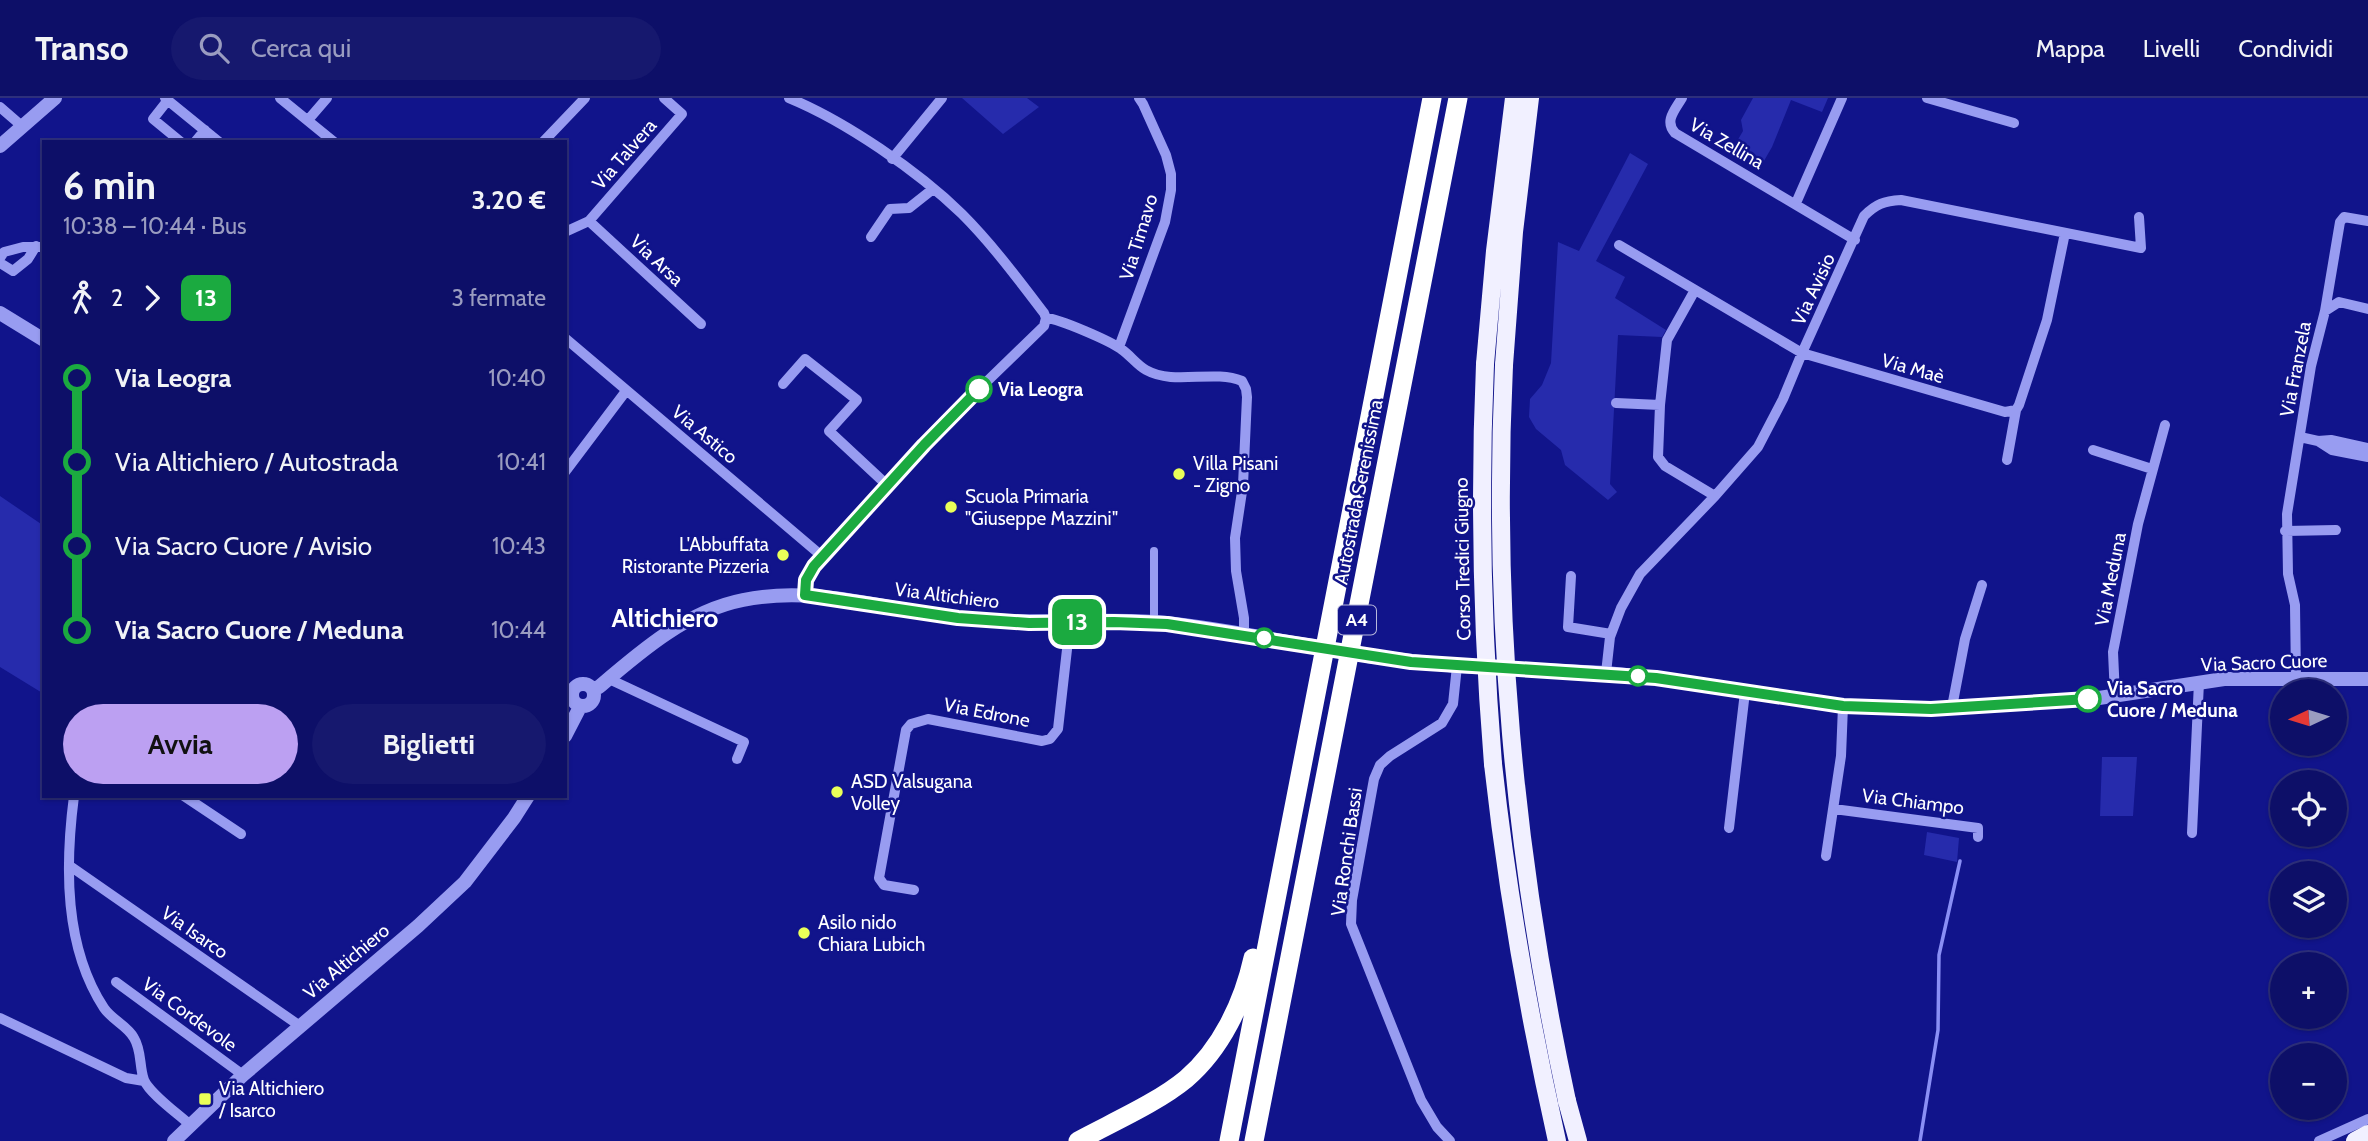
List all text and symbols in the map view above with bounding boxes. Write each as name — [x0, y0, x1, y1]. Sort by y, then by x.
search box — [171, 17, 661, 80]
text: Transo — [35, 28, 129, 68]
icon: search — [195, 29, 233, 67]
text: Cerca qui — [251, 32, 351, 64]
text: Mappa — [2036, 34, 2105, 63]
text: Livelli — [2143, 34, 2200, 63]
text: Condividi — [2238, 34, 2333, 63]
street label: Via Zellina — [1685, 113, 1768, 174]
street label: Via Talvera — [587, 114, 661, 194]
text: 6 min — [63, 162, 156, 209]
text: 3.20 € — [472, 184, 546, 216]
street label: Via Timavo — [1114, 191, 1162, 283]
text: 10:38 – 10:44 · Bus — [63, 212, 247, 240]
street label: Via Arsa — [625, 230, 688, 291]
street label: Via Avisio — [1787, 250, 1840, 329]
icon: walk — [63, 279, 101, 317]
icon: forward — [133, 279, 171, 317]
text: 13 — [195, 283, 217, 312]
text: 2 — [111, 284, 123, 312]
text: 3 fermate — [452, 284, 546, 312]
street label: Via Franzela — [2275, 319, 2316, 419]
street label: Via Maè — [1879, 349, 1947, 388]
text: Via Leogra — [115, 362, 231, 394]
text: 10:40 — [488, 364, 546, 392]
marker: Via Leogra — [966, 376, 992, 402]
place label: Via Leogra — [998, 378, 1084, 401]
street label: Autostrada Serenissima — [1329, 398, 1388, 587]
street label: Via Astico — [667, 400, 742, 469]
text: Via Altichiero / Autostrada — [115, 446, 398, 478]
text: 10:41 — [497, 448, 546, 476]
place label: Villa Pisani - Zigno — [1193, 452, 1278, 497]
marker: Villa Pisani - Zigno — [1171, 466, 1187, 482]
street label: Corso Tredici Giugno — [1450, 477, 1475, 641]
place label: Scuola Primaria "Giuseppe Mazzini" — [965, 485, 1118, 530]
marker: Scuola Primaria "Giuseppe Mazzini" — [943, 499, 959, 515]
text: Via Sacro Cuore / Avisio — [115, 530, 372, 562]
street label: Via Meduna — [2090, 530, 2131, 628]
text: 10:43 — [492, 532, 546, 560]
place label: L'Abbuffata Ristorante Pizzeria — [622, 533, 769, 578]
marker: L'Abbuffata Ristorante Pizzeria — [775, 547, 791, 563]
street label: Via Altichiero — [893, 578, 1001, 613]
line badge: 13 — [1046, 599, 1108, 645]
district label: Altichiero — [612, 602, 719, 634]
road number: A4 — [1338, 606, 1376, 634]
text: 13 — [1066, 607, 1088, 636]
text: Via Sacro Cuore / Meduna — [115, 614, 404, 646]
text: 10:44 — [491, 616, 546, 644]
unlabelled marker — [1254, 628, 1274, 648]
street label: Via Sacro Cuore — [2200, 649, 2328, 676]
unlabelled marker — [1628, 666, 1648, 686]
place label: Via Sacro Cuore / Meduna — [2107, 677, 2238, 722]
north arrow — [2270, 679, 2347, 756]
map controls — [2270, 679, 2347, 1120]
marker: Via Sacro Cuore / Meduna — [2075, 686, 2101, 712]
street label: Via Edrone — [942, 693, 1032, 732]
button: Avvia — [63, 704, 298, 784]
button: Biglietti — [312, 704, 546, 784]
place label: ASD Valsugana Volley — [851, 770, 972, 815]
button: locate — [2270, 770, 2347, 847]
marker: ASD Valsugana Volley — [829, 784, 845, 800]
street label: Via Chiampo — [1861, 784, 1965, 819]
street label: Via Ronchi Bassi — [1326, 786, 1367, 918]
button: layers — [2270, 861, 2347, 938]
street label: Via Isarco — [157, 901, 233, 964]
place label: Asilo nido Chiara Lubich — [818, 911, 925, 956]
street label: Via Altichiero — [299, 919, 394, 1004]
marker: Asilo nido Chiara Lubich — [796, 925, 812, 941]
button: + — [2270, 952, 2347, 1029]
street label: Via Cordevole — [138, 972, 242, 1057]
button: − — [2270, 1043, 2347, 1120]
place label: Via Altichiero / Isarco — [218, 1077, 324, 1122]
marker: Via Altichiero / Isarco — [197, 1091, 213, 1107]

